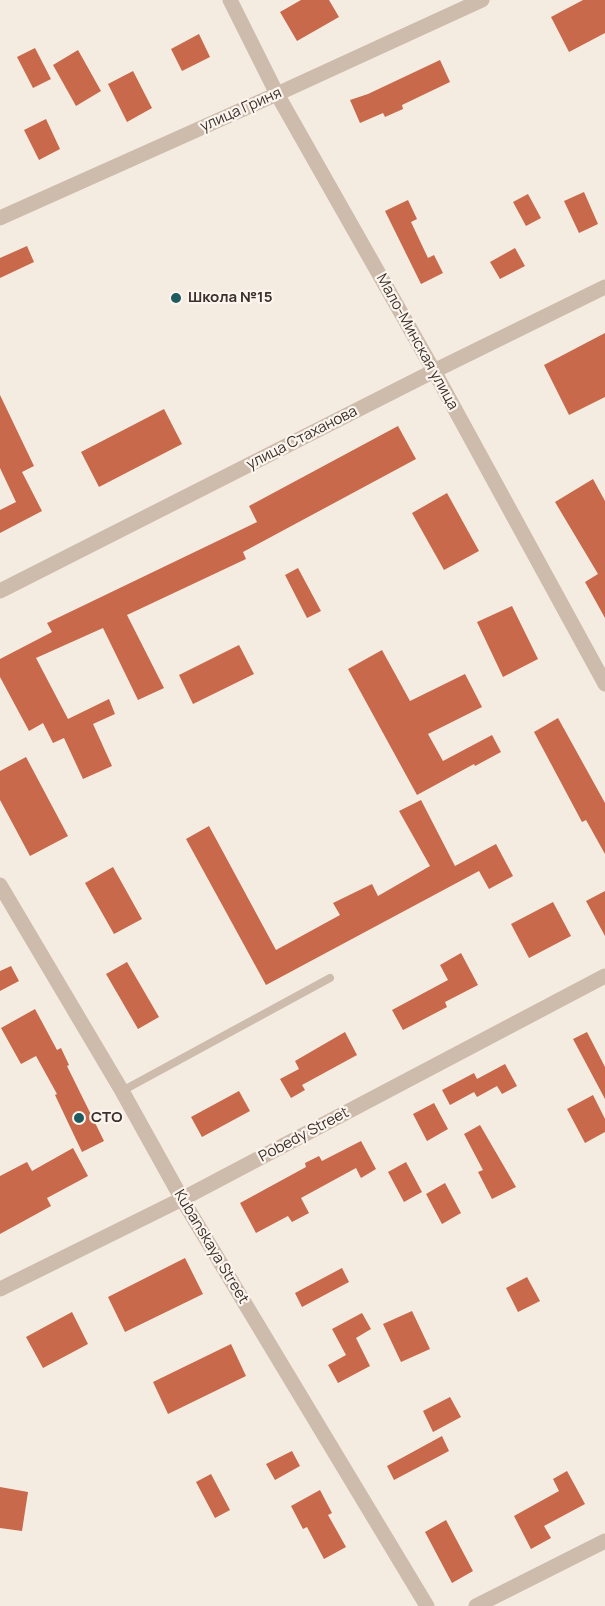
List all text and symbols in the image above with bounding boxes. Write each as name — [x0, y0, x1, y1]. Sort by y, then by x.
street label: улица Гриня — [198, 84, 284, 136]
street label: Мало-Минская улица — [372, 271, 462, 413]
place label: Школа №15 — [188, 289, 272, 307]
marker: Школа №15 — [169, 291, 183, 305]
street label: улица Стаханова — [244, 402, 360, 474]
street label: Pobedy Street — [256, 1104, 352, 1166]
place label: СТО — [91, 1109, 122, 1127]
marker: СТО — [72, 1111, 86, 1125]
street label: Kubanskaya Street — [170, 1187, 252, 1307]

